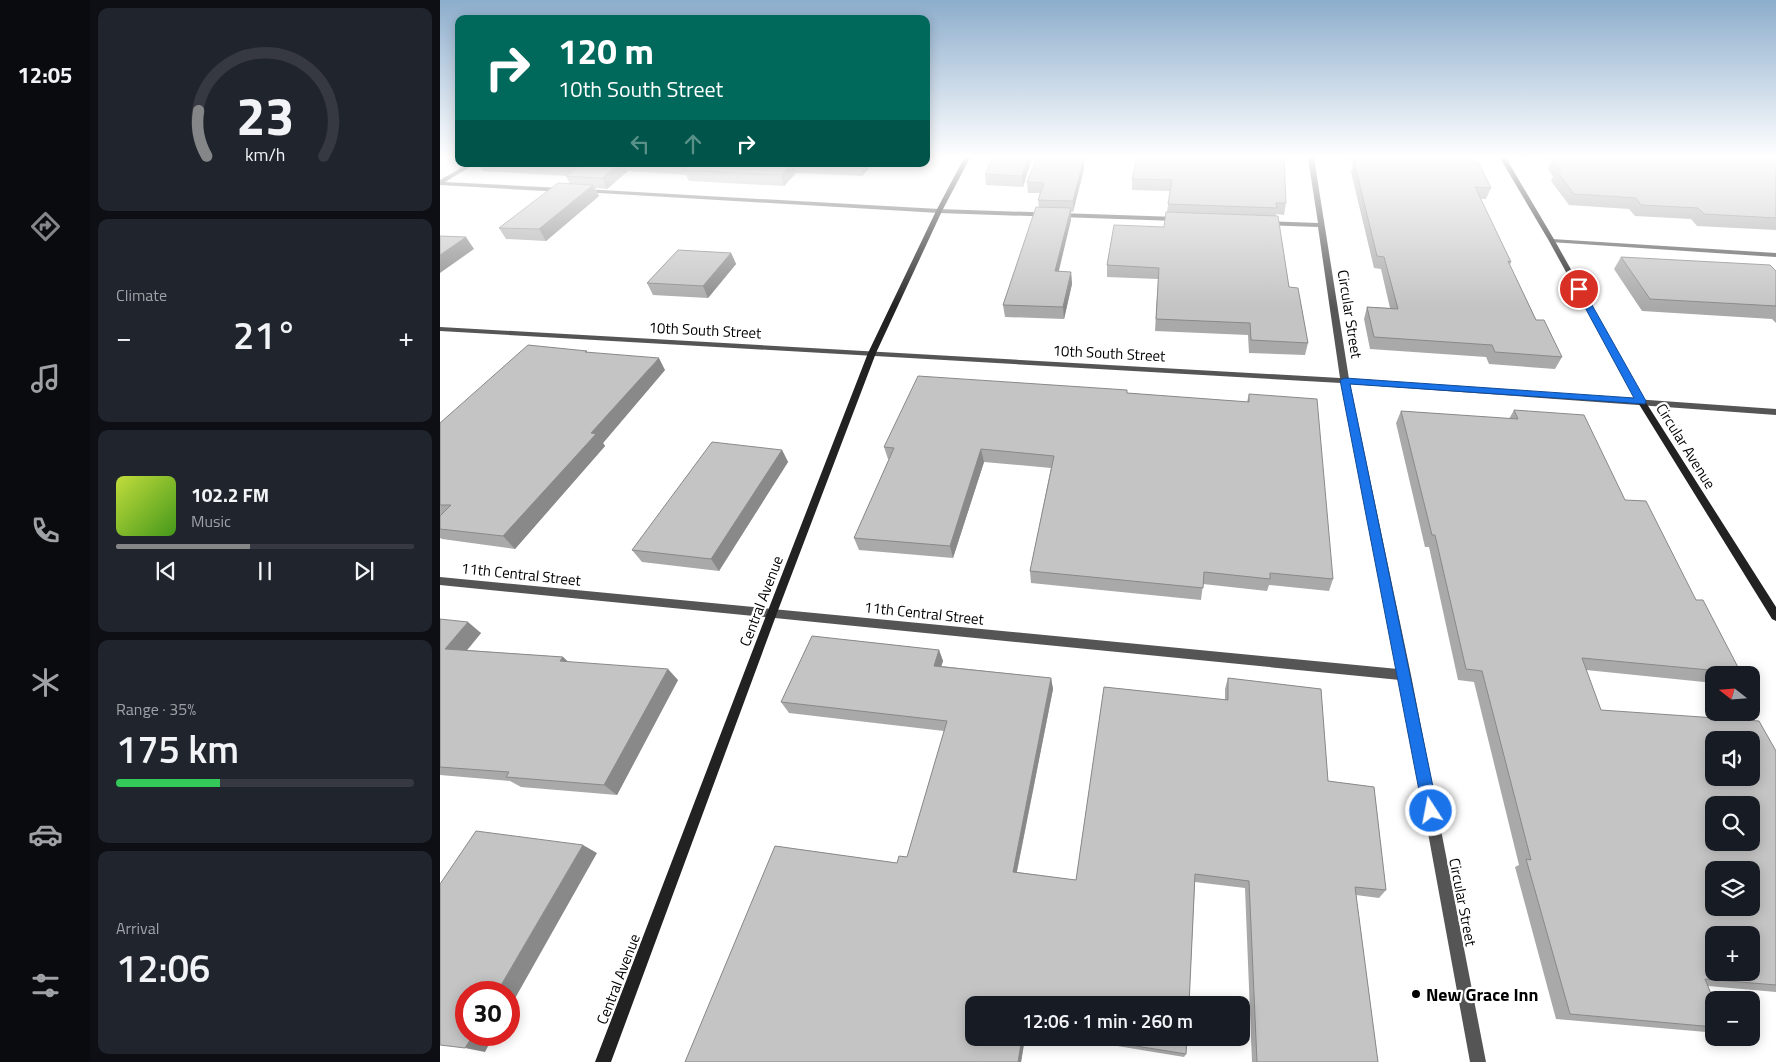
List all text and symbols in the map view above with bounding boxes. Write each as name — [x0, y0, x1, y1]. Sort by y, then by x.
text: 120 m — [558, 24, 654, 78]
icon: right — [475, 35, 540, 100]
text: 12:05 — [18, 58, 72, 92]
text: 10th South Street — [558, 72, 723, 106]
text: 23 — [236, 76, 294, 155]
icon: left — [626, 130, 654, 158]
icon: ahead — [679, 130, 707, 158]
icon: right — [732, 130, 760, 158]
text: km/h — [245, 141, 285, 168]
icon: directions — [28, 209, 63, 244]
street label: Circular Street — [1332, 268, 1368, 361]
pin — [1558, 268, 1600, 310]
icon: arrive — [1565, 275, 1593, 303]
text: Climate — [116, 283, 167, 307]
text: 21° — [233, 306, 297, 364]
text: − — [116, 315, 132, 358]
text: + — [398, 315, 414, 358]
street label: 10th South Street — [648, 316, 763, 344]
street label: 10th South Street — [1052, 339, 1167, 367]
icon: music — [28, 361, 63, 396]
street label: Circular Avenue — [1650, 399, 1722, 493]
text: 102.2 FM — [191, 480, 269, 509]
text: Music — [191, 509, 231, 533]
icon: phone — [28, 513, 63, 548]
street label: Central Avenue — [733, 552, 789, 650]
street label: 11th Central Street — [460, 556, 583, 592]
icon: previous — [152, 557, 180, 585]
icon: pause — [251, 557, 279, 585]
icon: next — [350, 557, 378, 585]
street label: 11th Central Street — [863, 595, 986, 631]
icon: climate — [28, 665, 63, 700]
north arrow — [1705, 666, 1760, 721]
map controls — [1705, 666, 1760, 1046]
text: Range · 35% — [116, 697, 196, 721]
text: 175 km — [116, 720, 239, 778]
button: sound — [1705, 731, 1760, 786]
position arrow — [1404, 784, 1456, 836]
button: search — [1705, 796, 1760, 851]
icon: car — [28, 817, 63, 852]
street label: Circular Street — [1443, 856, 1483, 949]
button: layers — [1705, 861, 1760, 916]
text: Arrival — [116, 916, 159, 940]
button: + — [1705, 926, 1760, 981]
street label: Central Avenue — [590, 930, 646, 1028]
text: 12:06 — [116, 939, 210, 997]
icon: filters — [28, 968, 63, 1003]
speed limit sign: 30 — [455, 981, 520, 1046]
place label: New Grace Inn — [1426, 981, 1538, 1008]
marker: New Grace Inn — [1410, 988, 1422, 1000]
button: − — [1705, 991, 1760, 1046]
text: 12:06 · 1 min · 260 m — [1022, 1006, 1193, 1035]

